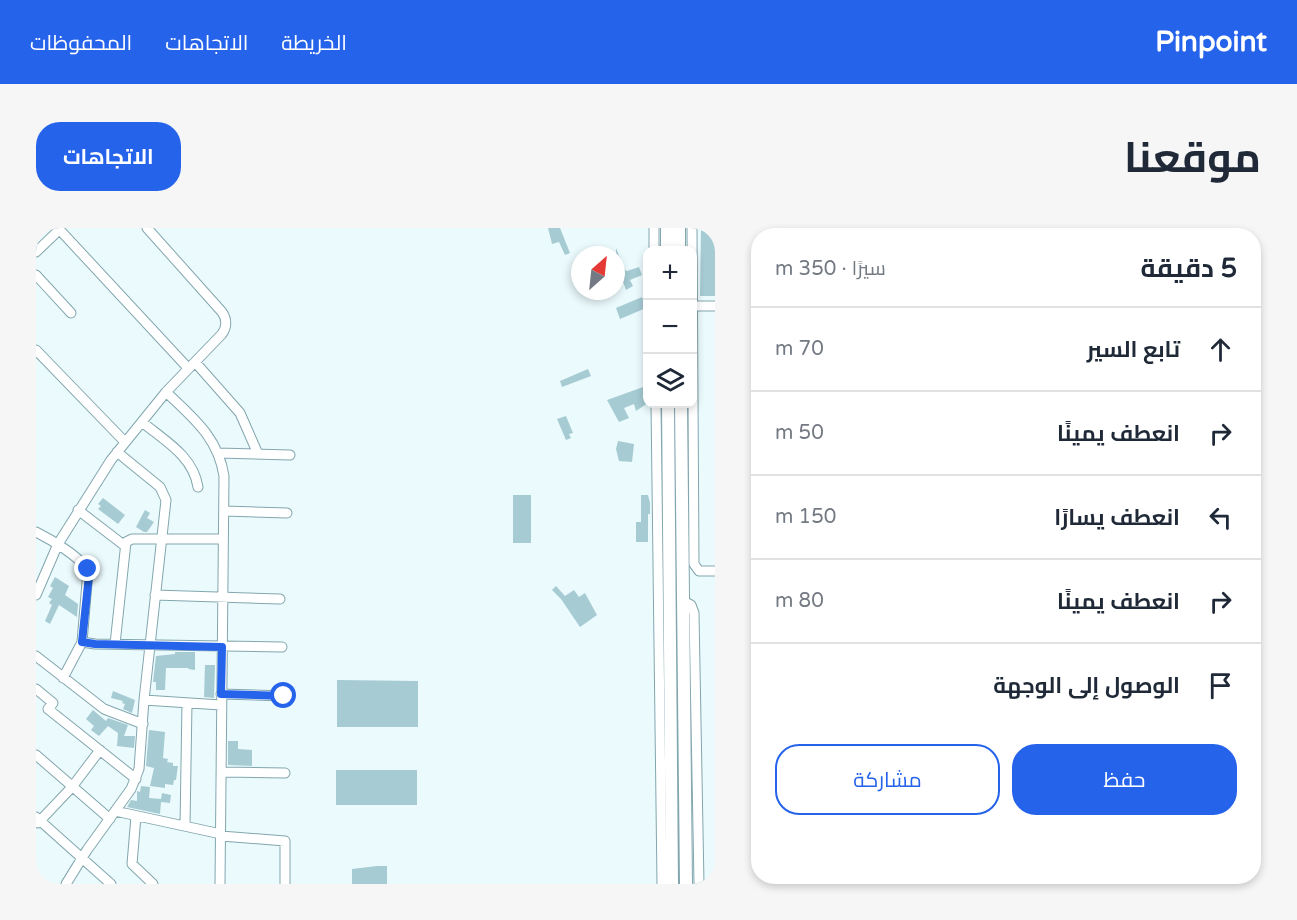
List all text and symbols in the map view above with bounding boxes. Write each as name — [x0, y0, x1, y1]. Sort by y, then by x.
text: Pinpoint — [1155, 25, 1267, 59]
text: المحفوظات — [30, 31, 132, 56]
text: الاتجاهات — [165, 31, 248, 56]
text: الخريطة — [281, 31, 347, 56]
button: الاتجاهات — [36, 122, 181, 191]
text: موقعنا — [1124, 133, 1261, 184]
north arrow — [571, 246, 625, 300]
map controls — [643, 246, 697, 408]
button: + — [643, 246, 697, 300]
text: 5 دقيقة — [1140, 253, 1237, 284]
text: سيرًا · 350 m — [775, 257, 886, 281]
button: − — [643, 300, 697, 354]
icon: ahead — [1204, 333, 1237, 366]
text: 70 m — [775, 337, 824, 361]
text: تابع السير — [1087, 337, 1180, 363]
button: layers — [643, 354, 697, 408]
icon: right — [1204, 417, 1237, 450]
text: 50 m — [775, 421, 824, 445]
text: انعطف يمينًا — [1057, 421, 1180, 447]
icon: left — [1204, 501, 1237, 534]
text: 150 m — [775, 505, 836, 529]
text: انعطف يسارًا — [1054, 505, 1180, 531]
route end — [74, 555, 100, 581]
icon: right — [1204, 585, 1237, 618]
text: 80 m — [775, 589, 824, 613]
text: انعطف يمينًا — [1057, 589, 1180, 615]
icon: arrive — [1204, 669, 1237, 702]
text: الوصول إلى الوجهة — [993, 673, 1180, 699]
route start — [270, 682, 296, 708]
button: مشاركة — [775, 744, 1000, 815]
button: حفظ — [1012, 744, 1237, 815]

